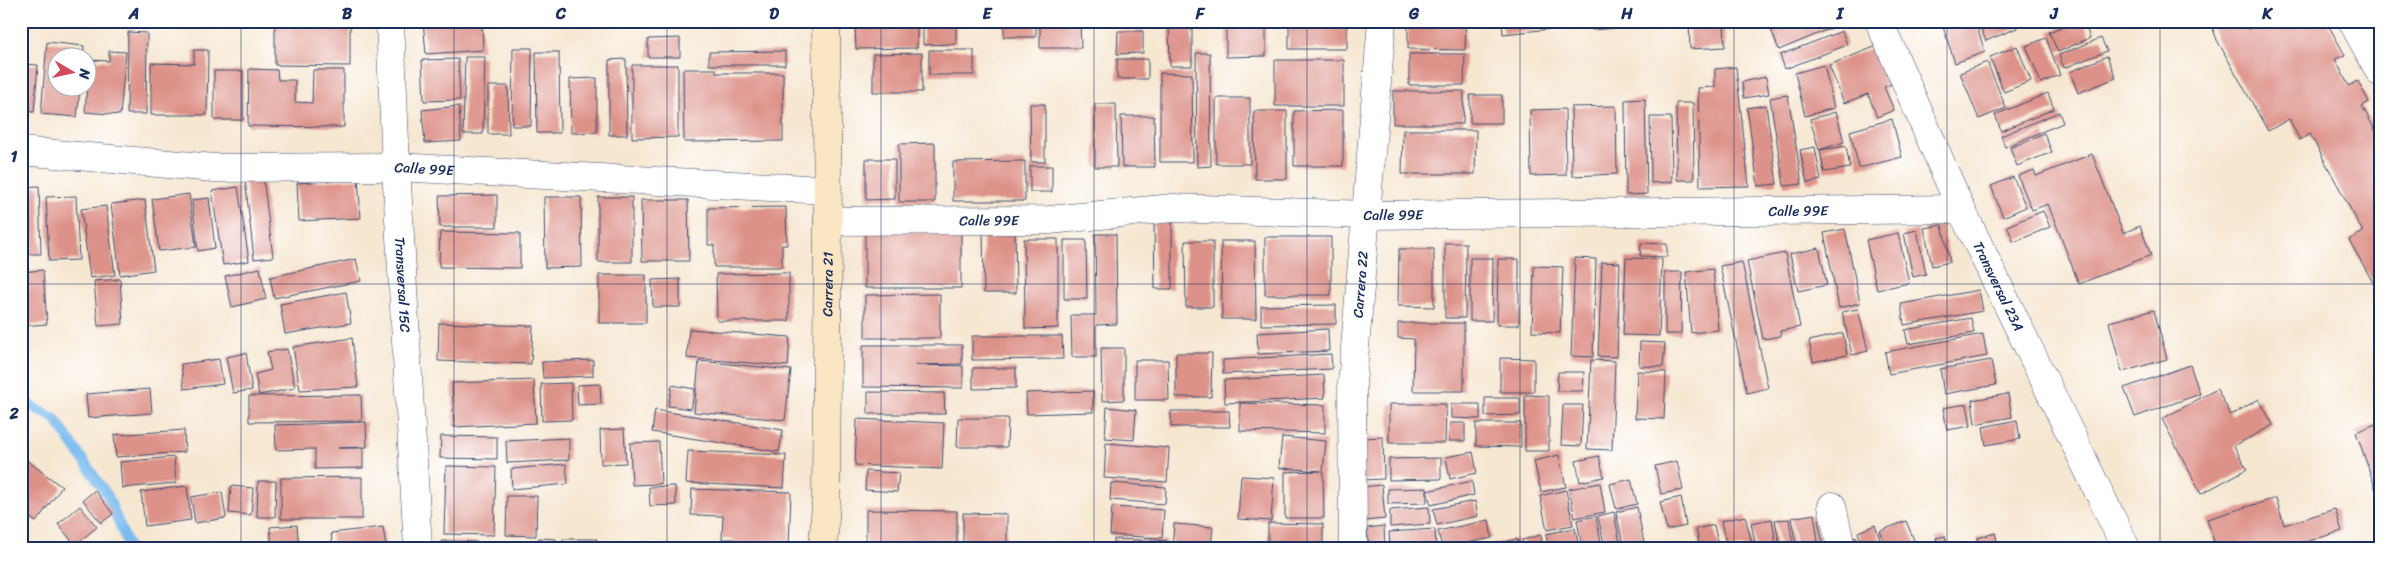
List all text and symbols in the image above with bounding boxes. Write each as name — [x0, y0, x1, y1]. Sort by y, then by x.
text: A — [128, 0, 139, 28]
text: B — [342, 0, 353, 28]
text: C — [555, 0, 567, 28]
text: D — [769, 0, 779, 28]
text: E — [983, 0, 993, 28]
text: F — [1195, 0, 1206, 28]
text: G — [1408, 0, 1420, 28]
text: H — [1620, 0, 1633, 28]
text: I — [1836, 0, 1845, 28]
text: J — [2049, 0, 2059, 28]
text: K — [2261, 0, 2273, 28]
north arrow — [48, 48, 98, 98]
text: N — [71, 66, 98, 81]
text: 1 — [11, 142, 18, 171]
street label: Calle 99E — [394, 154, 456, 183]
street label: Calle 99E — [1768, 198, 1829, 223]
street label: Calle 99E — [1363, 202, 1424, 228]
street label: Calle 99E — [959, 208, 1020, 233]
street label: Transversal 15C — [388, 236, 418, 333]
street label: Transversal 23A — [1966, 237, 2031, 336]
street label: Carrera 22 — [1345, 250, 1375, 319]
street label: Carrera 21 — [815, 252, 840, 317]
text: 2 — [8, 399, 19, 428]

